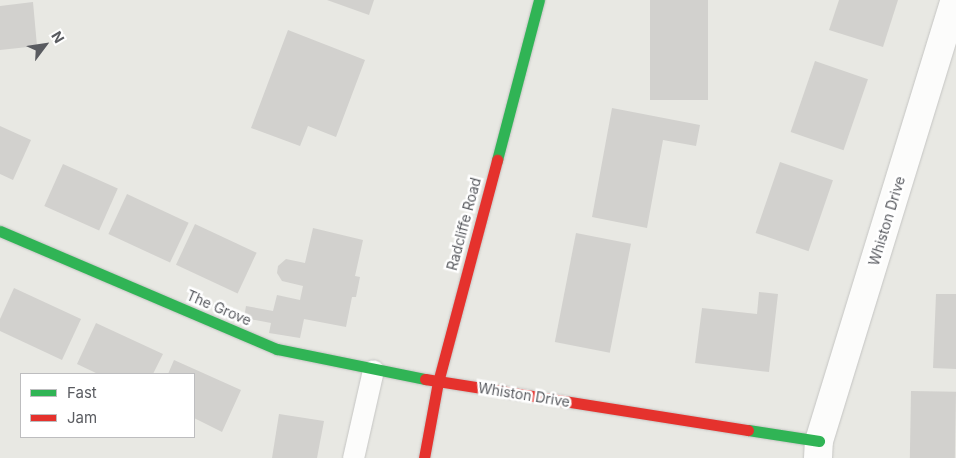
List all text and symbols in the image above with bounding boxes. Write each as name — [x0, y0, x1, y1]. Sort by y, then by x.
north arrow — [20, 20, 70, 70]
text: N — [48, 28, 68, 46]
street label: Whiston Drive — [865, 174, 909, 268]
street label: Radcliffe Road — [444, 176, 484, 272]
street label: The Grove — [184, 287, 254, 329]
legend — [20, 373, 195, 438]
street label: Whiston Drive — [477, 379, 571, 411]
text: Fast — [67, 383, 97, 402]
text: Jam — [67, 408, 97, 427]

